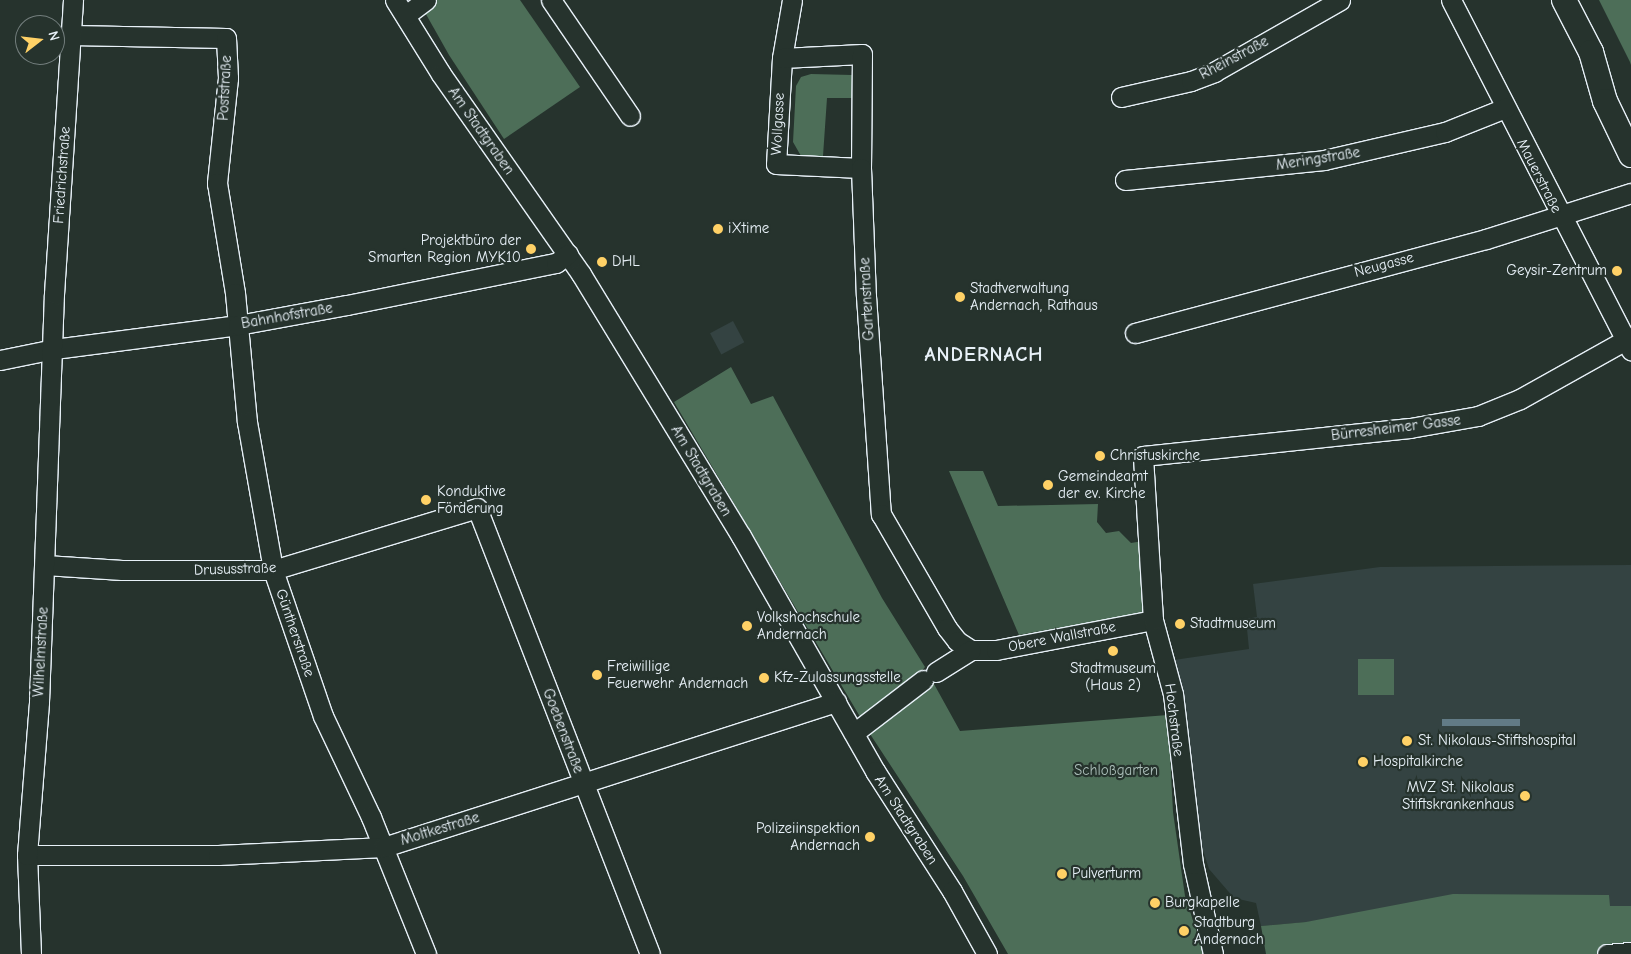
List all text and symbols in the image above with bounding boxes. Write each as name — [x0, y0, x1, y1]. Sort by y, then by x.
north arrow — [15, 15, 65, 65]
text: N — [45, 29, 63, 43]
street label: Rheinstraße — [1196, 32, 1272, 84]
street label: Poststraße — [214, 55, 236, 121]
street label: Am Stadtgraben — [444, 84, 518, 178]
street label: Wollgasse — [767, 92, 789, 156]
street label: Friedrichstraße — [50, 126, 74, 224]
street label: Mauerstraße — [1513, 136, 1565, 216]
street label: Meringstraße — [1275, 143, 1361, 175]
place label: iXtime — [728, 220, 769, 238]
marker: iXtime — [712, 223, 724, 235]
place label: Projektbüro der Smarten Region MYK10 — [368, 231, 521, 266]
marker: Projektbüro der Smarten Region MYK10 — [525, 243, 537, 255]
street label: Neugasse — [1352, 248, 1416, 282]
place label: DHL — [612, 253, 640, 271]
marker: DHL — [596, 256, 608, 268]
street label: Gartenstraße — [856, 257, 878, 341]
place label: Geysir-Zentrum — [1506, 262, 1607, 280]
marker: Geysir-Zentrum — [1611, 265, 1623, 277]
place label: Stadtverwaltung Andernach, Rathaus — [970, 279, 1098, 314]
marker: Stadtverwaltung Andernach, Rathaus — [954, 291, 966, 303]
street label: Bahnhofstraße — [240, 299, 334, 333]
district label: ANDERNACH — [923, 342, 1045, 366]
street label: Bürresheimer Gasse — [1330, 411, 1462, 445]
street label: Am Stadtgraben — [667, 422, 735, 520]
place label: Christuskirche — [1110, 447, 1200, 465]
marker: Christuskirche — [1094, 450, 1106, 462]
place label: Gemeindeamt der ev. Kirche — [1058, 467, 1148, 502]
marker: Gemeindeamt der ev. Kirche — [1042, 479, 1054, 491]
place label: Konduktive Förderung — [437, 482, 506, 517]
marker: Konduktive Förderung — [419, 493, 433, 507]
street label: Drususstraße — [193, 559, 277, 579]
street label: Güntherstraße — [272, 587, 318, 679]
street label: Wilhelmstraße — [30, 606, 52, 698]
place label: Volkshochschule Andernach — [757, 608, 860, 643]
place label: Stadtmuseum — [1190, 615, 1276, 633]
street label: Obere Wallstraße — [1007, 618, 1117, 656]
marker: Stadtmuseum — [1174, 618, 1186, 630]
marker: Volkshochschule Andernach — [741, 620, 753, 632]
marker: Stadtmuseum (Haus 2) — [1107, 645, 1119, 657]
place label: Freiwillige Feuerwehr Andernach — [607, 657, 748, 692]
place label: Stadtmuseum (Haus 2) — [1070, 659, 1156, 694]
marker: Freiwillige Feuerwehr Andernach — [591, 669, 603, 681]
place label: Kfz-Zulassungsstelle — [774, 669, 901, 687]
marker: Kfz-Zulassungsstelle — [758, 672, 770, 684]
street label: Hochstraße — [1161, 682, 1187, 758]
street label: Goebenstraße — [539, 686, 587, 776]
place label: St. Nikolaus-Stiftshospital — [1418, 732, 1576, 750]
marker: St. Nikolaus-Stiftshospital — [1400, 734, 1414, 748]
place label: Hospitalkirche — [1373, 753, 1463, 771]
marker: Hospitalkirche — [1357, 756, 1369, 768]
park label: Schloßgarten — [1074, 762, 1158, 780]
street label: Am Stadtgraben — [870, 772, 942, 868]
place label: MVZ St. Nikolaus Stiftskrankenhaus — [1402, 778, 1514, 813]
marker: MVZ St. Nikolaus Stiftskrankenhaus — [1518, 789, 1532, 803]
street label: Moltkestraße — [398, 808, 482, 850]
place label: Polizeiinspektion Andernach — [756, 819, 860, 854]
marker: Polizeiinspektion Andernach — [864, 831, 876, 843]
place label: Pulverturm — [1072, 865, 1141, 883]
marker: Pulverturm — [1056, 868, 1068, 880]
place label: Burgkapelle — [1165, 894, 1240, 912]
marker: Burgkapelle — [1149, 897, 1161, 909]
place label: Stadtburg Andernach — [1194, 913, 1264, 948]
marker: Stadtburg Andernach — [1178, 925, 1190, 937]

